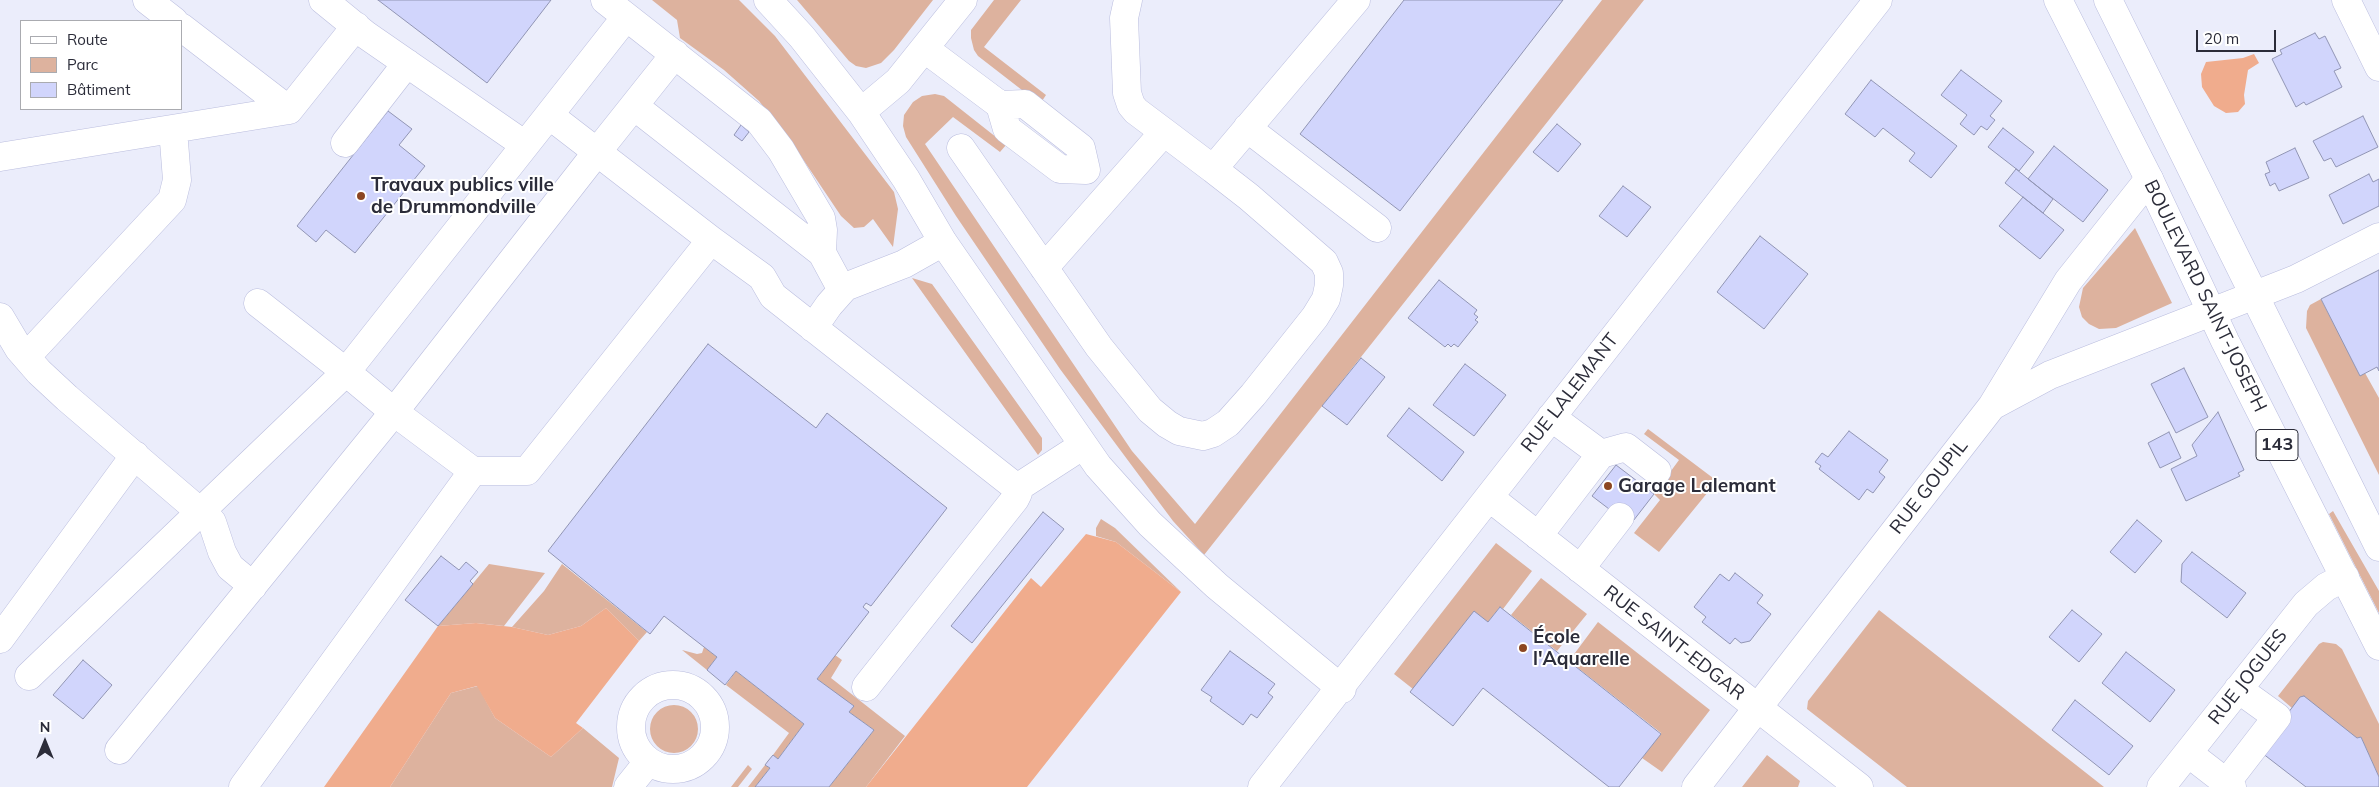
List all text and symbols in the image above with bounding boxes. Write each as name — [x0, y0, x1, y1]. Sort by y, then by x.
legend — [20, 20, 182, 110]
scale bar — [2199, 20, 2279, 52]
text: 20 m — [2204, 29, 2239, 48]
text: Route — [67, 30, 108, 49]
text: Parc — [67, 55, 98, 74]
text: Bâtiment — [67, 80, 130, 99]
place label: Travaux publics ville de Drummondville — [371, 174, 554, 218]
street label: BOULEVARD SAINT-JOSEPH — [2139, 176, 2271, 416]
marker: Travaux publics ville de Drummondville — [355, 190, 367, 202]
street label: RUE LALEMANT — [1517, 329, 1623, 457]
road number: 143 — [2256, 430, 2298, 460]
street label: RUE GOUPIL — [1885, 435, 1973, 539]
place label: Garage Lalemant — [1618, 475, 1776, 497]
marker: Garage Lalemant — [1602, 480, 1614, 492]
street label: RUE SAINT-EDGAR — [1599, 581, 1749, 705]
street label: RUE JOGUES — [2204, 625, 2292, 729]
place label: École l'Aquarelle — [1533, 626, 1630, 670]
marker: École l'Aquarelle — [1517, 642, 1529, 654]
north arrow — [20, 717, 70, 767]
text: N — [40, 718, 50, 736]

